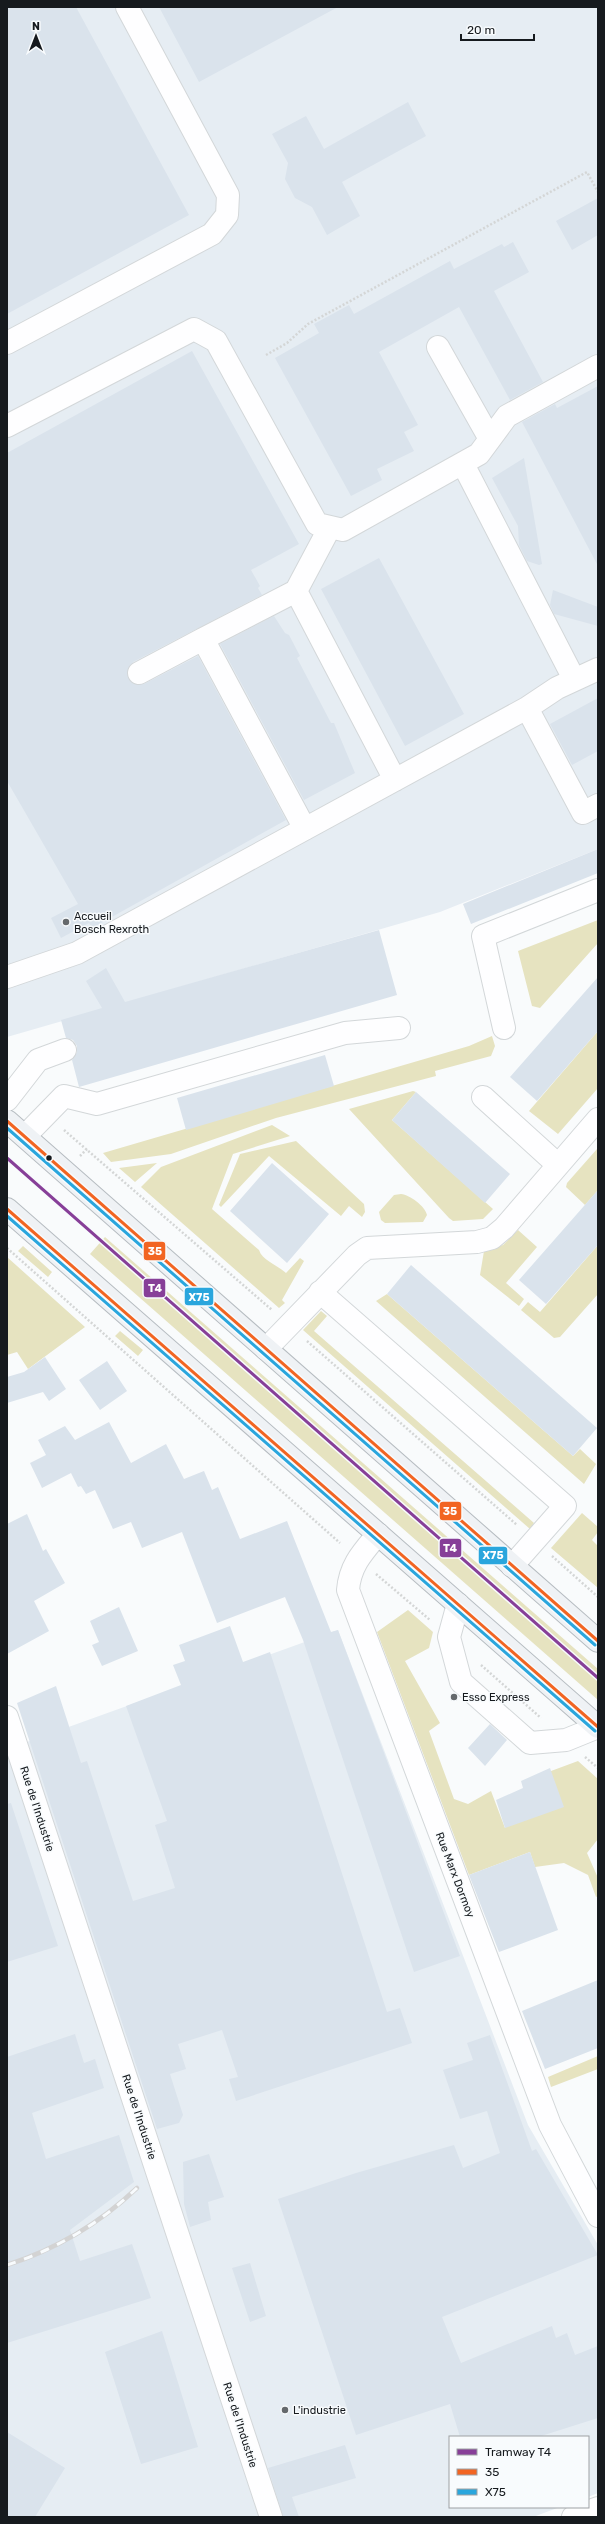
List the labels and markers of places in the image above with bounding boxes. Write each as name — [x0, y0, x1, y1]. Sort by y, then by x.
place label: Accueil Bosch Rexroth — [74, 910, 149, 936]
marker: Accueil Bosch Rexroth — [61, 917, 71, 927]
unlabelled marker — [44, 1153, 54, 1163]
place label: Esso Express — [462, 1691, 530, 1704]
marker: Esso Express — [449, 1692, 459, 1702]
place label: L'industrie — [293, 2404, 346, 2417]
marker: L'industrie — [280, 2405, 290, 2415]

